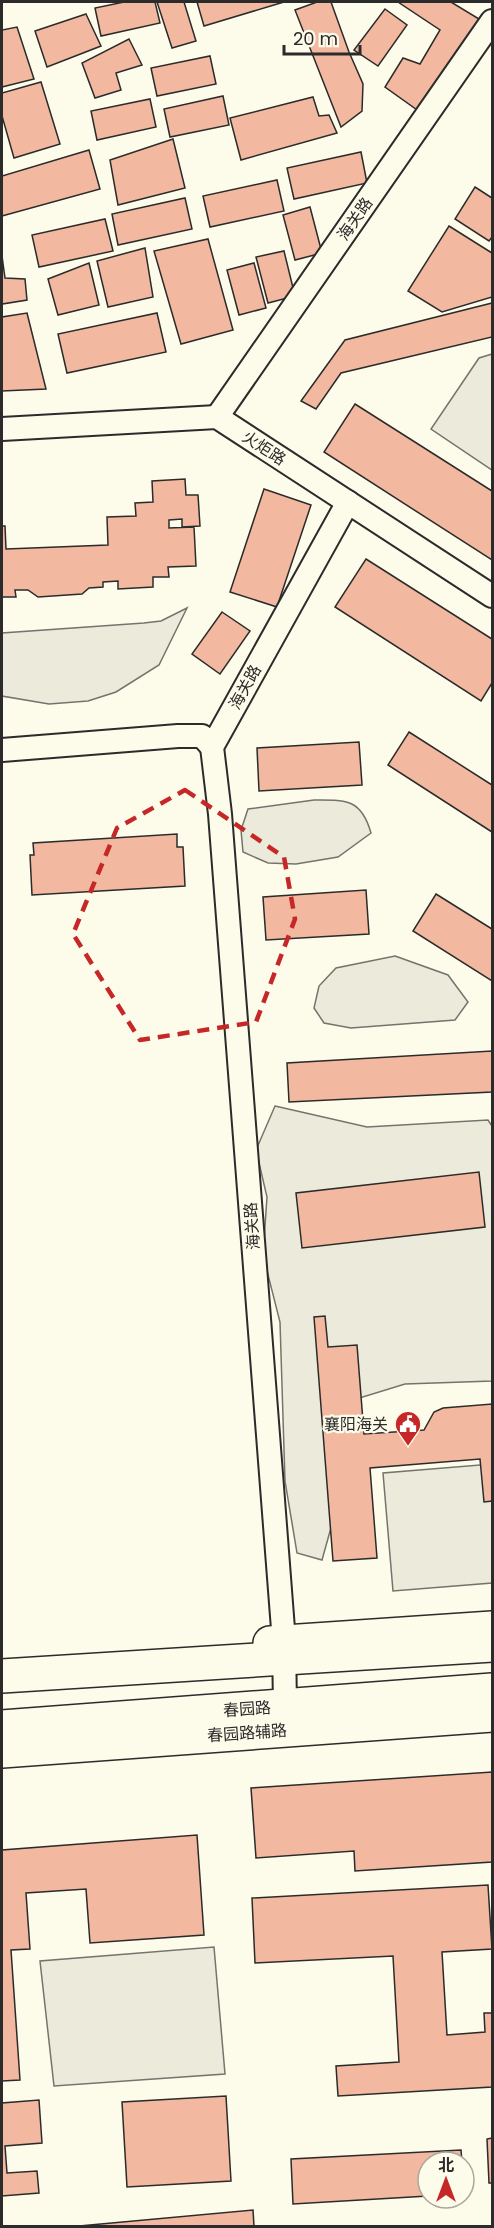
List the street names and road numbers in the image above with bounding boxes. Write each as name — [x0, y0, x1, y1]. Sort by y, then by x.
street label: 海关路 — [332, 193, 378, 245]
street label: 火炬路 — [238, 425, 290, 471]
street label: 海关路 — [223, 660, 267, 714]
street label: 海关路 — [239, 1201, 265, 1251]
street label: 春园路 — [222, 1696, 272, 1722]
street label: 春园路辅路 — [206, 1719, 288, 1747]

